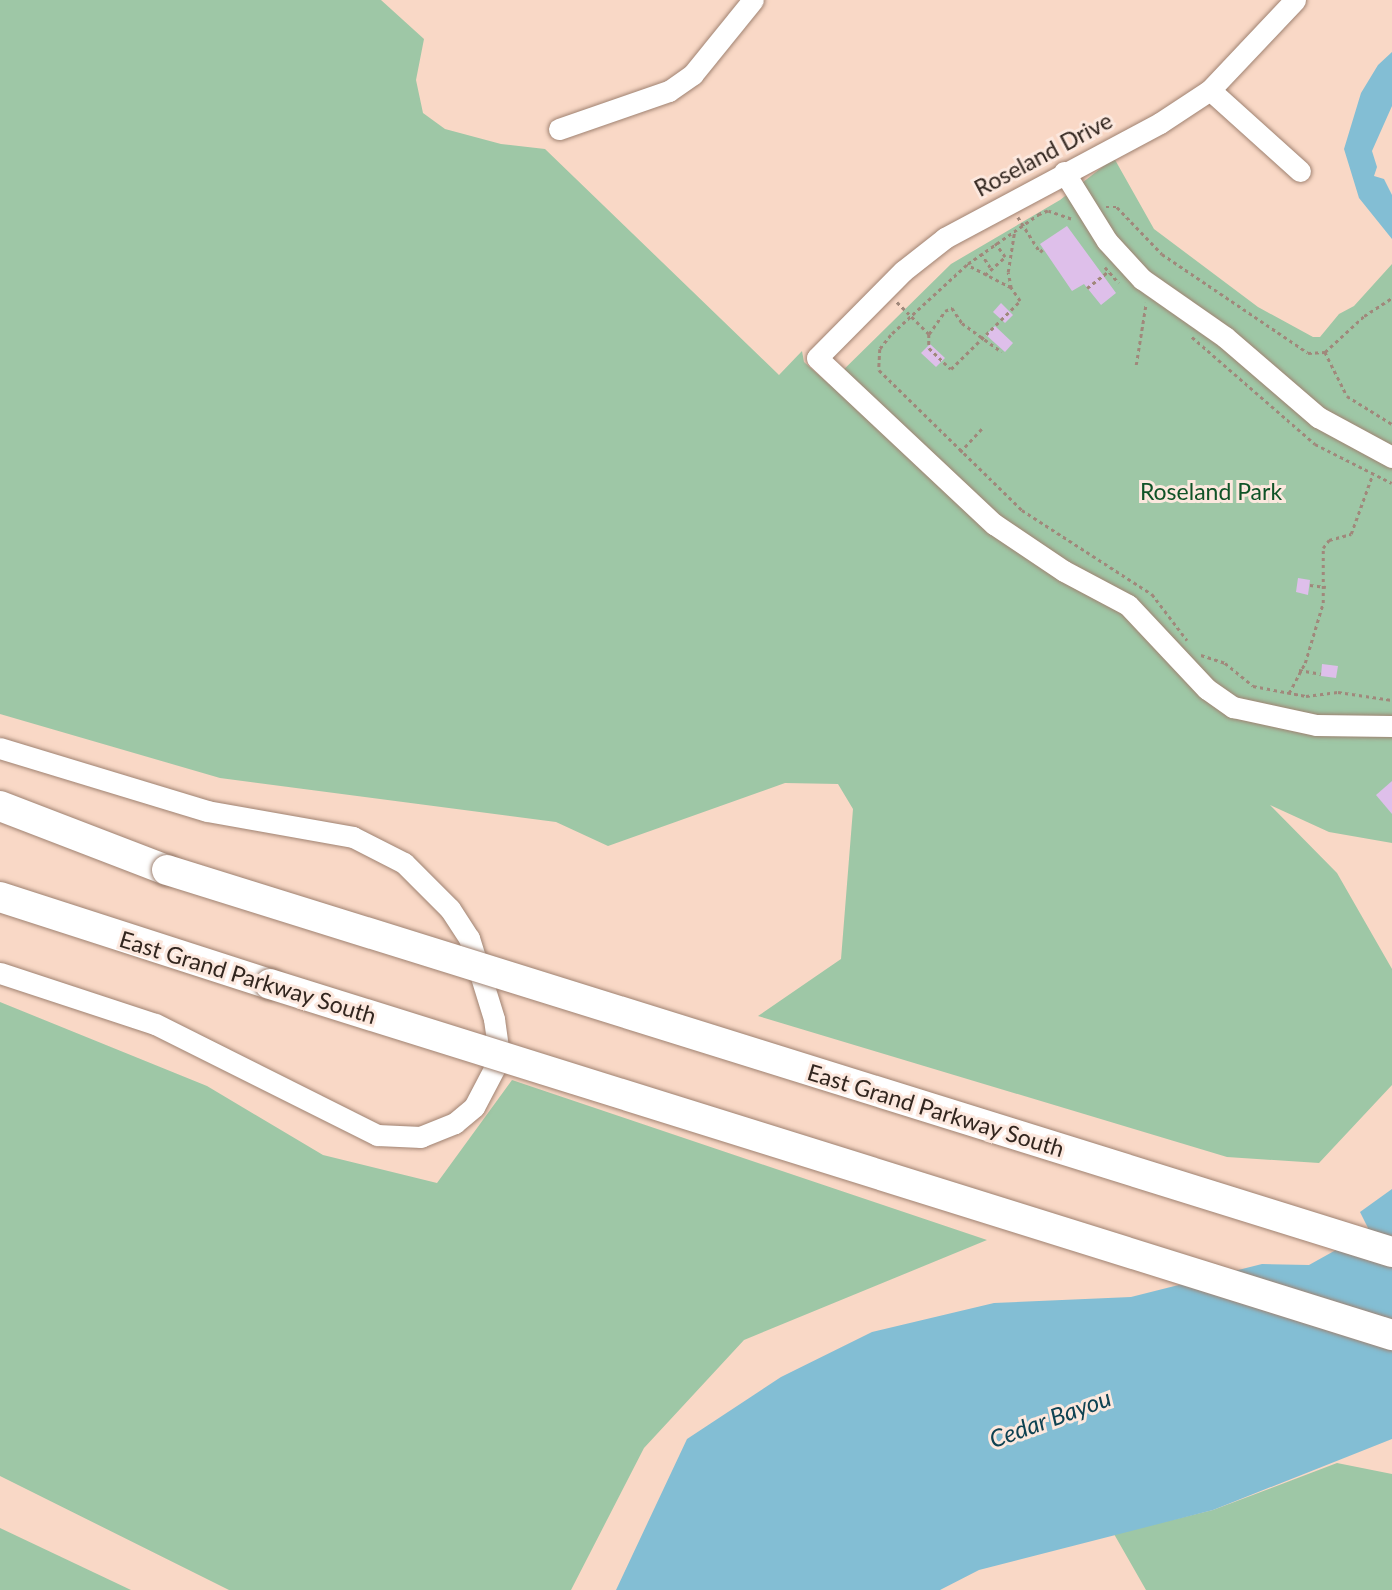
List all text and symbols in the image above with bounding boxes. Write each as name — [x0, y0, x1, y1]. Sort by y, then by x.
street label: Roseland Drive — [969, 106, 1117, 202]
park label: Roseland Park — [1140, 477, 1282, 505]
street label: East Grand Parkway South — [116, 925, 380, 1029]
street label: East Grand Parkway South — [804, 1058, 1068, 1162]
water label: Cedar Bayou — [985, 1383, 1115, 1453]

